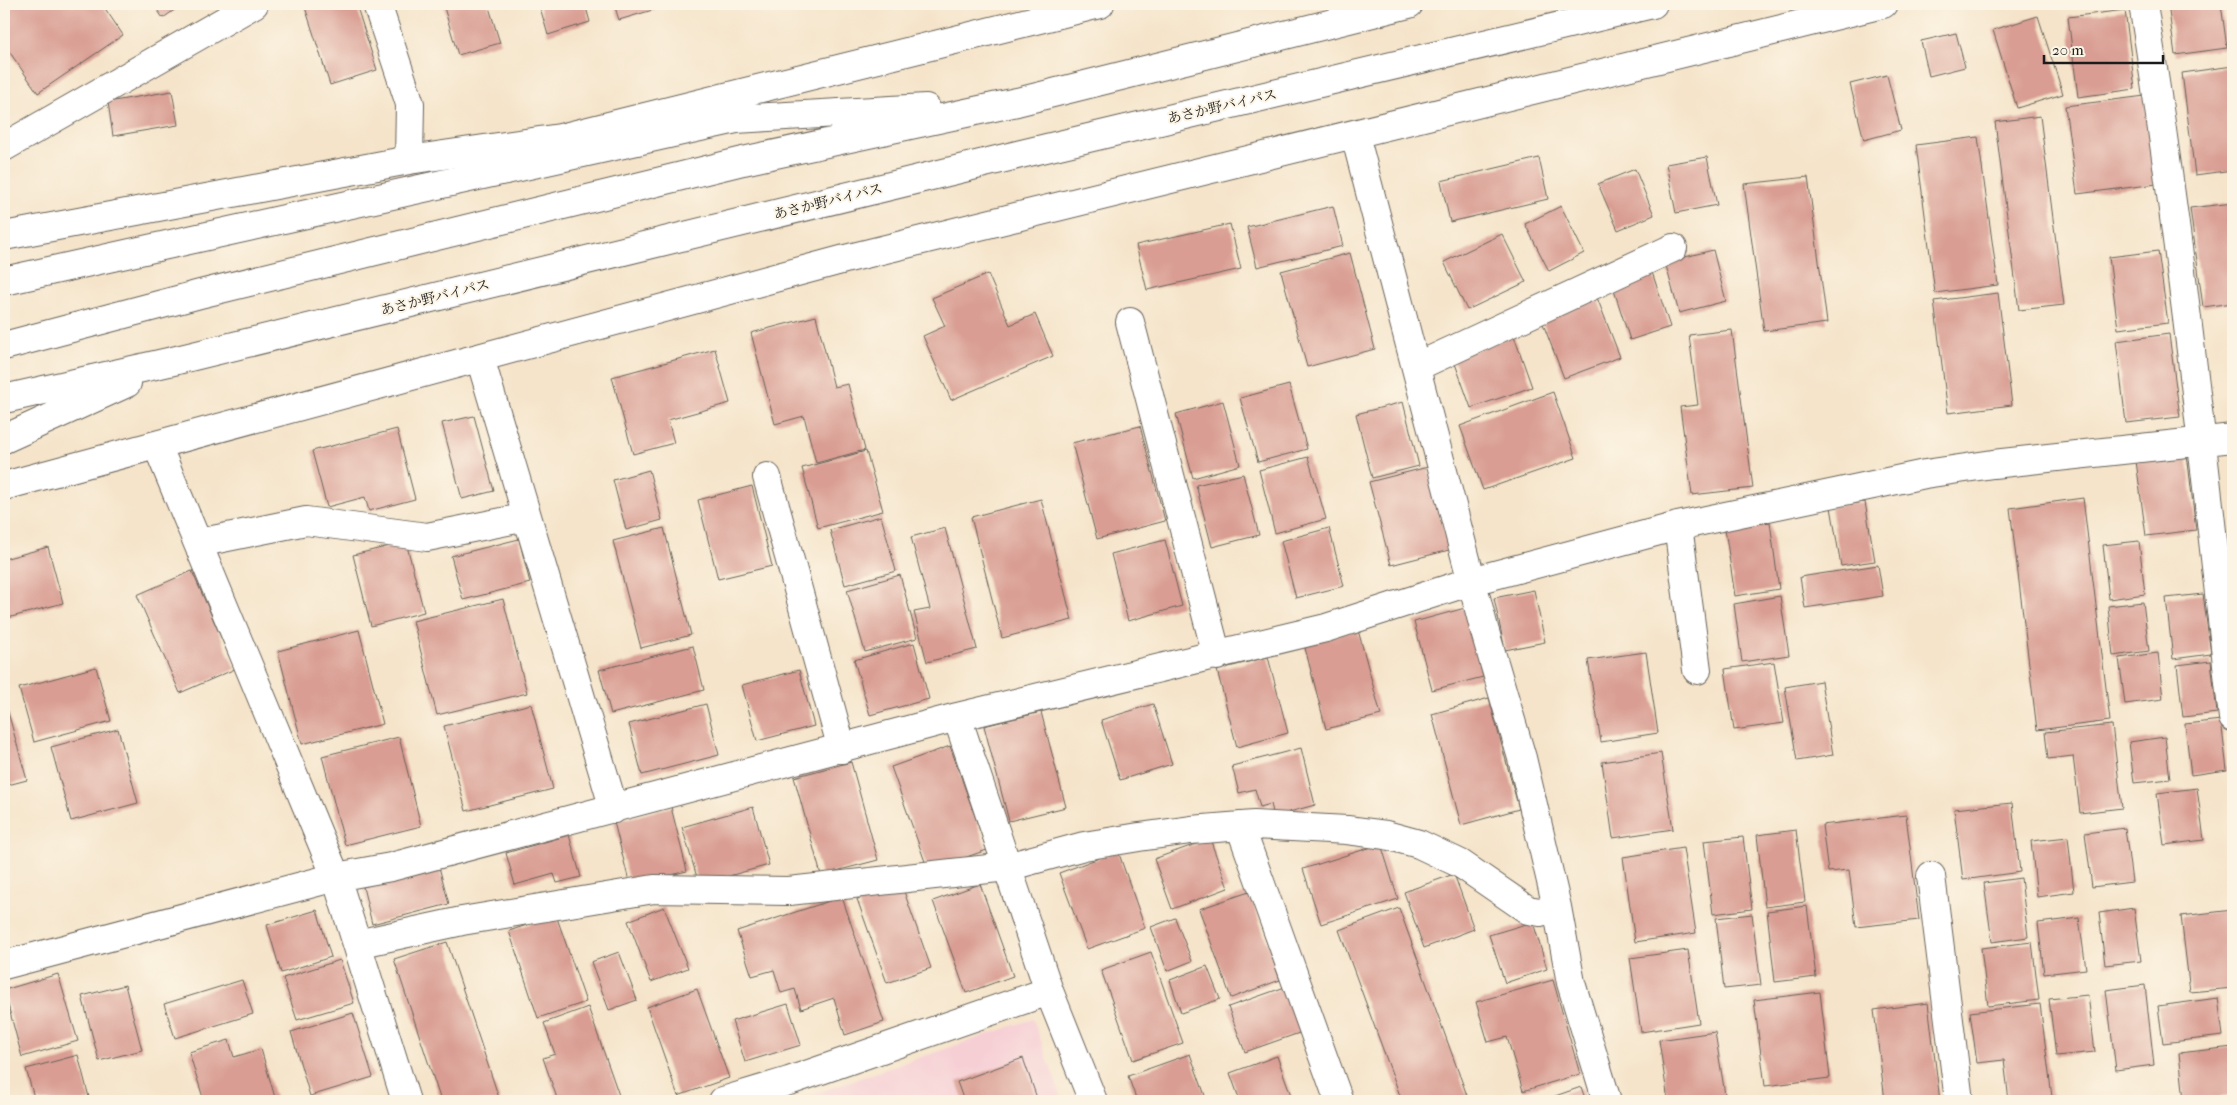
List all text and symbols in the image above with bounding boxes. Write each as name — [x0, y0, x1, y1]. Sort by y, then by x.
scale bar — [2044, 32, 2163, 64]
text: 20 m — [2052, 41, 2084, 59]
street label: あさか野バイパス — [1166, 86, 1278, 127]
street label: あさか野バイパス — [772, 180, 884, 223]
street label: あさか野バイパス — [379, 276, 491, 319]

